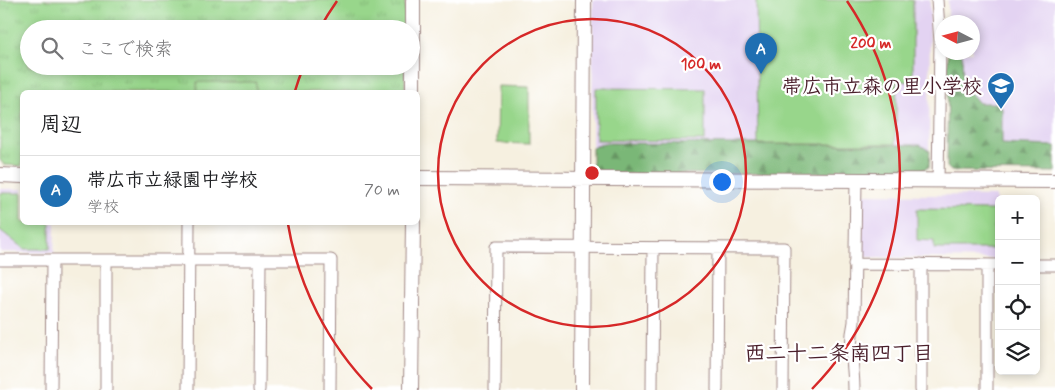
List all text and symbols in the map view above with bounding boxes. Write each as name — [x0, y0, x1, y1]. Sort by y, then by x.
north arrow — [935, 15, 980, 60]
search box — [20, 20, 420, 75]
pin: A — [745, 33, 777, 74]
icon: search — [38, 34, 66, 62]
text: 200 m — [851, 34, 892, 54]
text: ここで検索 — [78, 37, 173, 62]
text: 100 m — [681, 55, 721, 75]
school or university icon: 帯広市立森の里小学校 — [986, 71, 1016, 110]
place label: 帯広市立森の里小学校 — [782, 74, 982, 101]
text: 周辺 — [40, 111, 82, 139]
centre of rings — [583, 164, 601, 182]
text: 帯広市立緑園中学校 — [87, 168, 258, 193]
your location — [709, 169, 735, 195]
text: A — [51, 180, 61, 201]
text: 70 m — [364, 180, 400, 201]
map controls — [995, 195, 1040, 375]
button: + — [995, 195, 1040, 240]
text: 学校 — [87, 197, 119, 218]
button: − — [995, 240, 1040, 285]
button: locate — [995, 285, 1040, 330]
button: layers — [995, 330, 1040, 375]
district label: 西二十二条南四丁目 — [745, 340, 934, 368]

